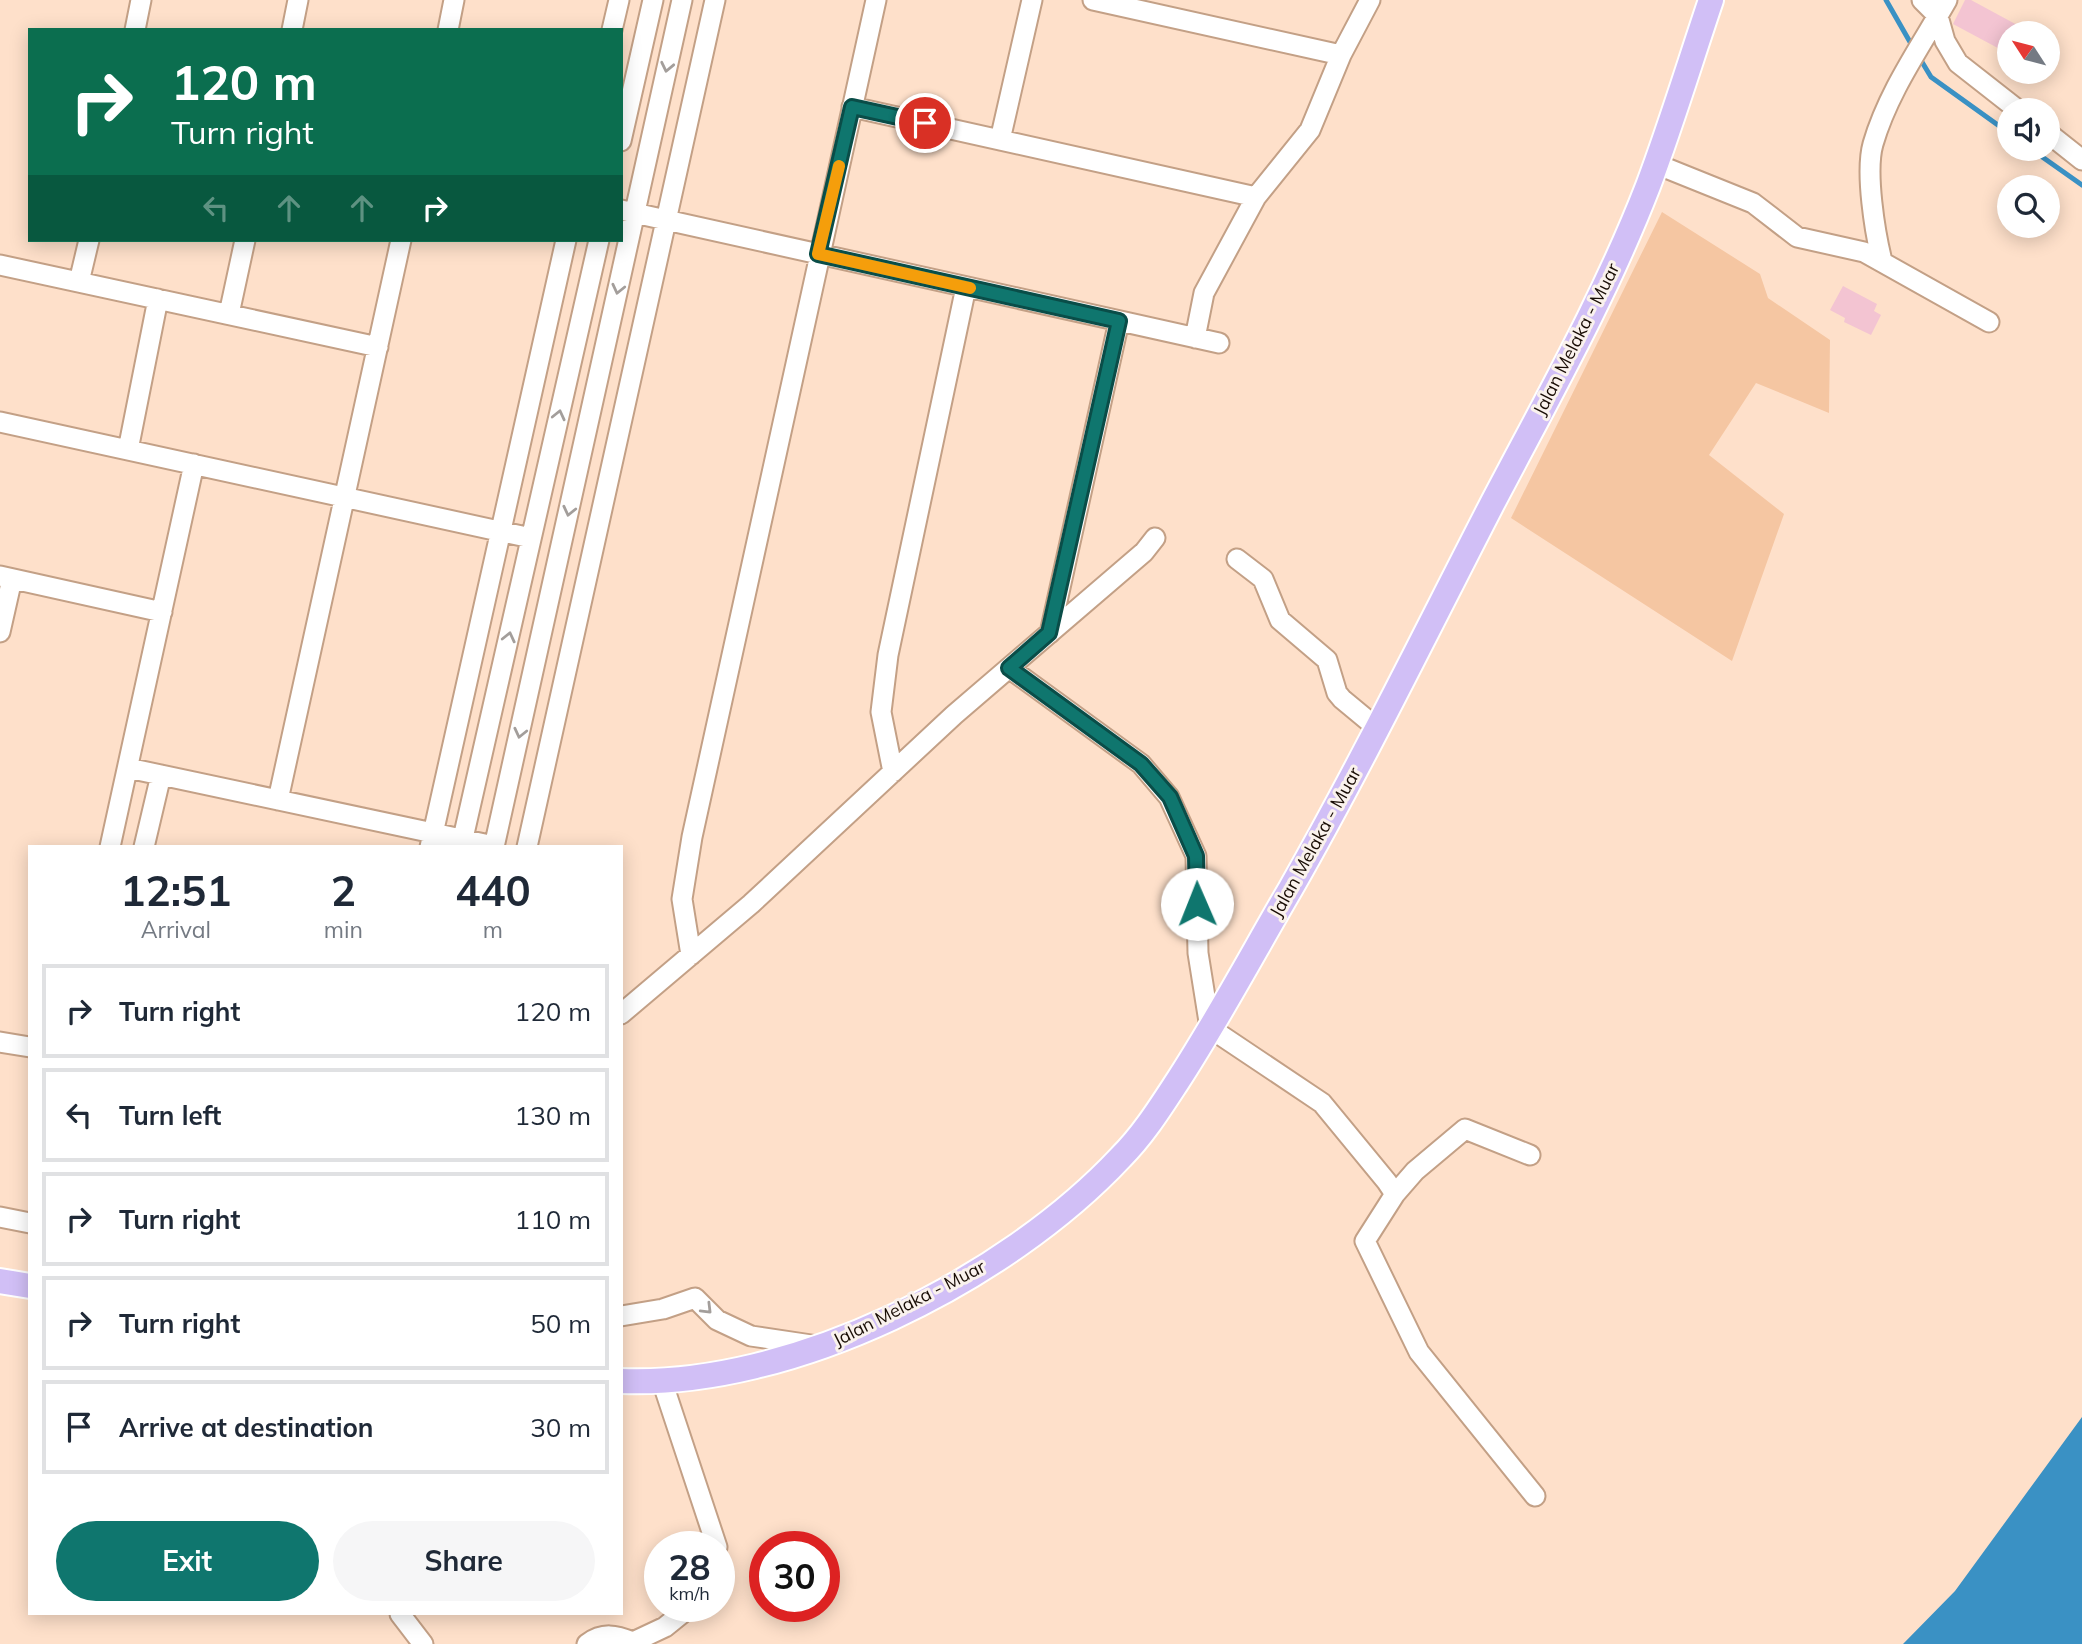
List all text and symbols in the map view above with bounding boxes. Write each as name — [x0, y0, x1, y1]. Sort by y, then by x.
north arrow — [1997, 21, 2060, 84]
map controls — [1997, 21, 2060, 238]
text: 120 m — [171, 51, 317, 112]
icon: right — [56, 56, 147, 147]
one-way arrow — [661, 61, 676, 73]
pin — [895, 93, 955, 153]
button: sound — [1997, 98, 2060, 161]
icon: arrive — [906, 104, 944, 142]
text: Turn right — [171, 112, 314, 152]
button: search — [1997, 175, 2060, 238]
icon: left — [197, 189, 235, 227]
icon: ahead — [270, 189, 308, 227]
icon: ahead — [343, 189, 381, 227]
icon: right — [416, 189, 454, 227]
street label: Jalan Melaka - Muar — [1528, 259, 1625, 419]
one-way arrow — [612, 283, 627, 295]
one-way arrow — [551, 409, 565, 421]
one-way arrow — [563, 505, 577, 517]
one-way arrow — [500, 631, 515, 643]
one-way arrow — [513, 727, 528, 739]
street label: Jalan Melaka - Muar — [1264, 763, 1366, 921]
text: 12:51 — [120, 864, 231, 917]
text: 2 — [331, 864, 356, 917]
text: 440 — [455, 864, 531, 917]
position arrow — [1160, 867, 1234, 941]
text: Arrival — [141, 915, 211, 944]
text: min — [324, 915, 363, 944]
text: m — [483, 915, 503, 944]
icon: right — [60, 992, 98, 1030]
text: Turn right — [119, 995, 240, 1028]
text: 120 m — [515, 995, 591, 1028]
icon: left — [60, 1096, 98, 1134]
text: Turn left — [119, 1099, 221, 1132]
text: 130 m — [515, 1099, 591, 1132]
icon: right — [60, 1200, 98, 1238]
text: Turn right — [119, 1203, 240, 1236]
text: 110 m — [515, 1203, 591, 1236]
street label: Jalan Melaka - Muar — [829, 1254, 989, 1351]
one-way arrow — [699, 1301, 712, 1314]
icon: right — [60, 1304, 98, 1342]
text: Turn right — [119, 1307, 240, 1340]
text: 50 m — [530, 1307, 591, 1340]
icon: arrive — [60, 1408, 98, 1446]
text: Arrive at destination — [119, 1411, 374, 1444]
text: 30 m — [530, 1411, 591, 1444]
button: Exit — [56, 1521, 319, 1601]
button: Share — [333, 1521, 595, 1601]
speed limit sign: 30 — [749, 1531, 840, 1622]
text: 28 — [668, 1545, 711, 1589]
text: km/h — [669, 1582, 710, 1605]

